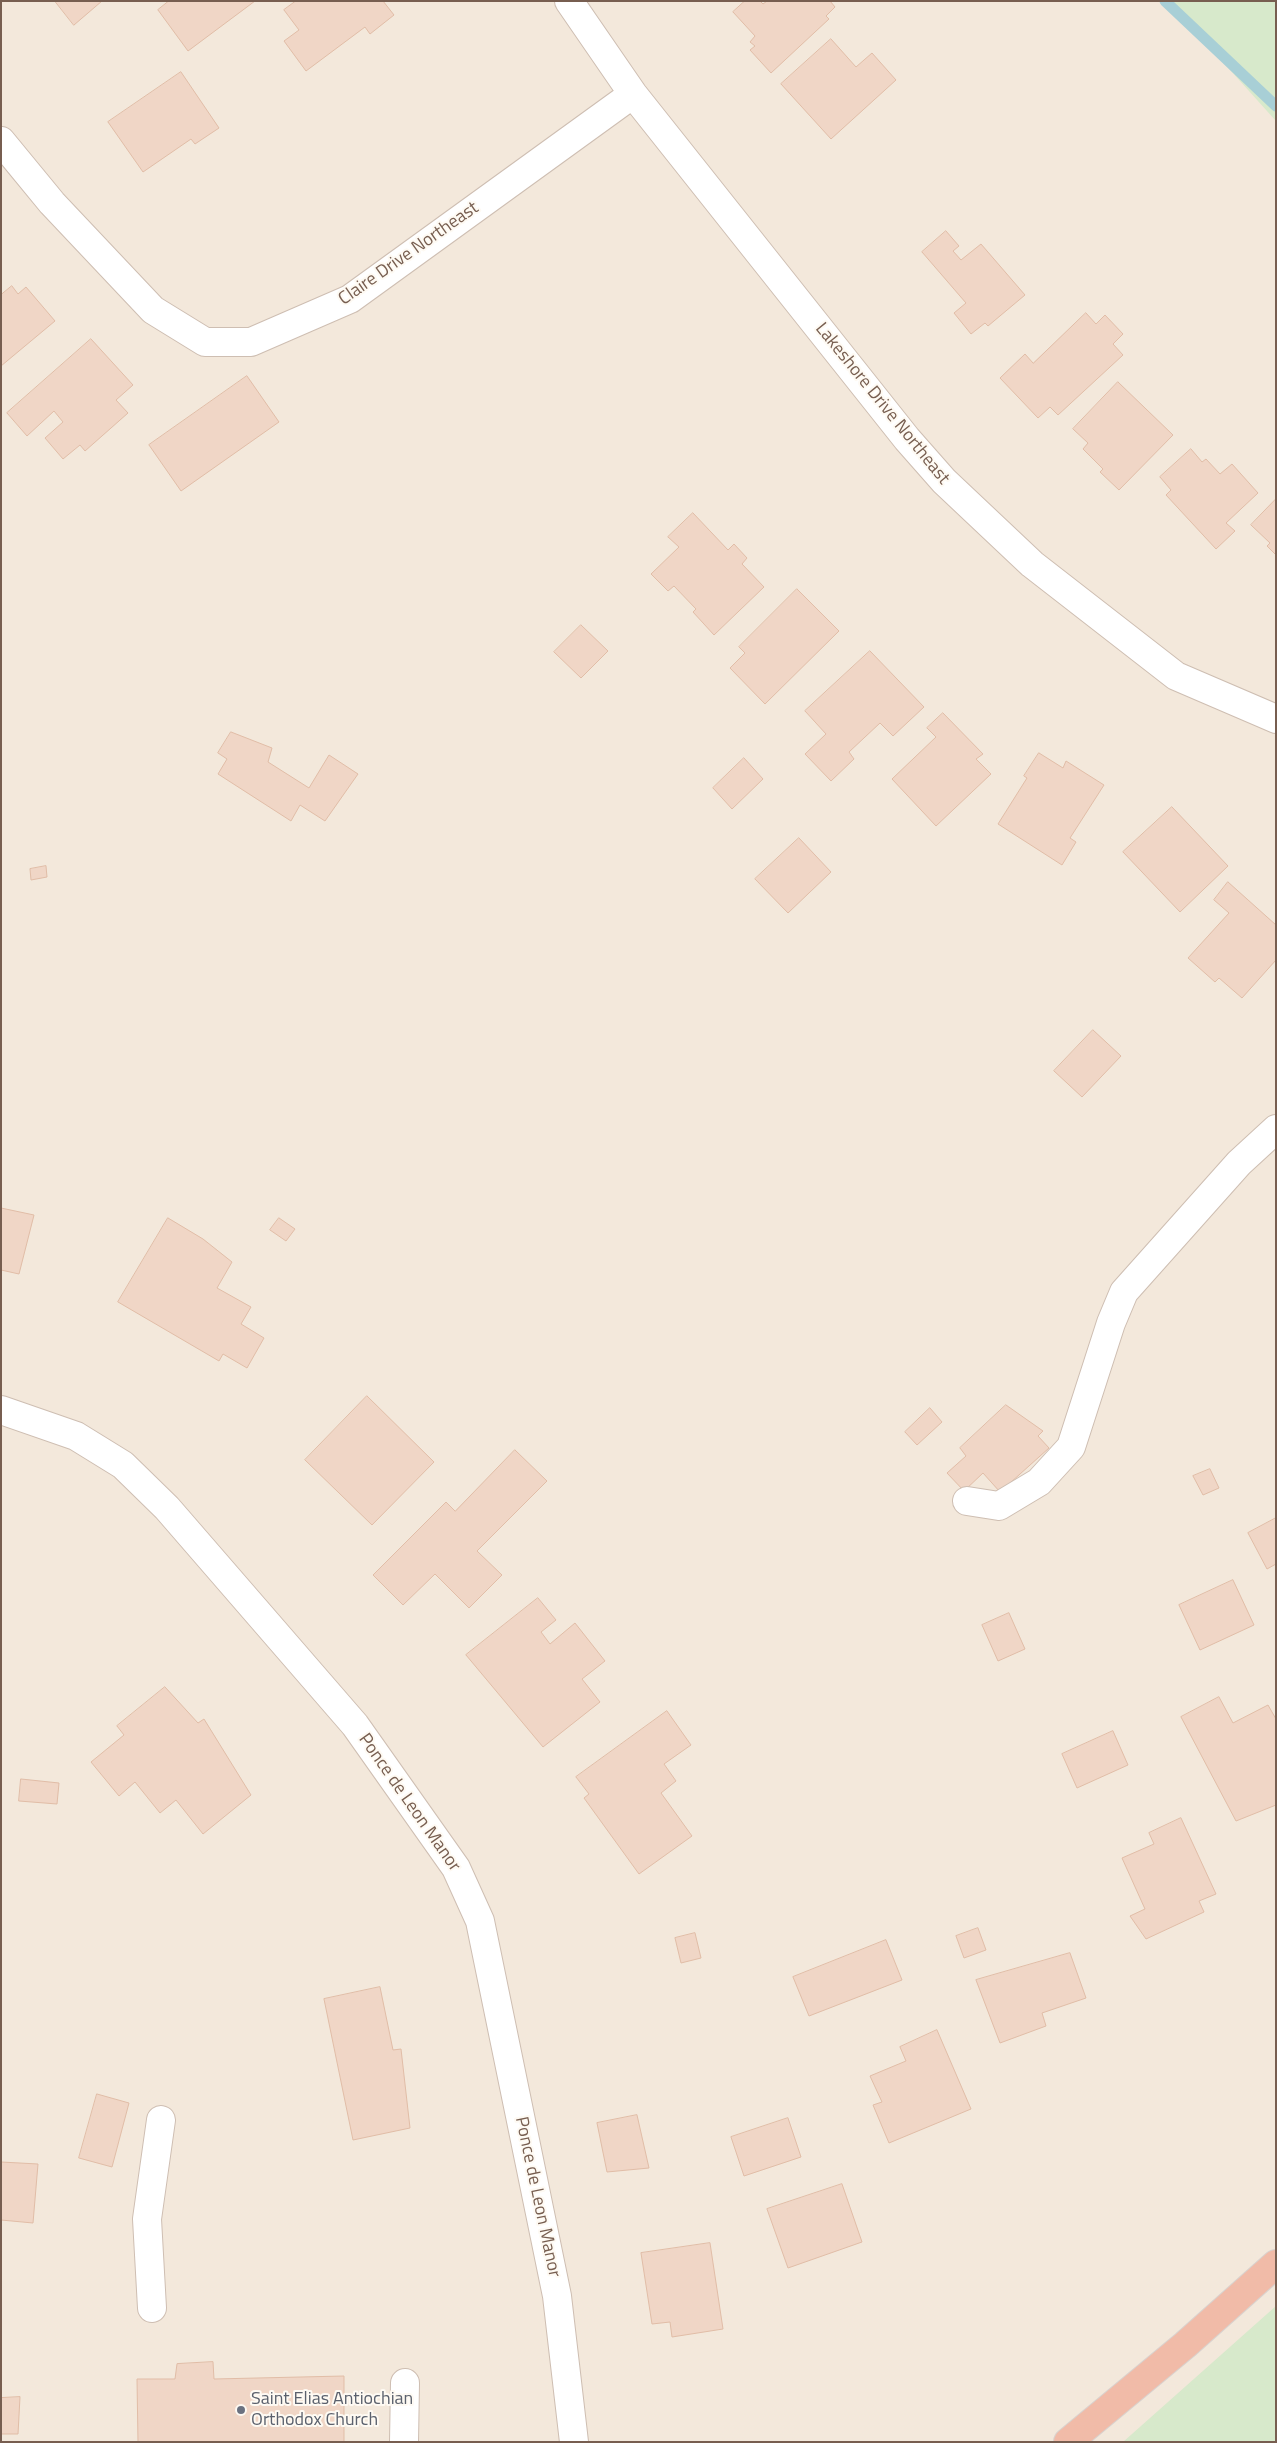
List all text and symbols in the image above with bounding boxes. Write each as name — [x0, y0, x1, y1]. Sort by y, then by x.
street label: Claire Drive Northeast — [335, 198, 483, 310]
street label: Lakeshore Drive Northeast — [810, 319, 954, 489]
street label: Ponce de Leon Manor — [353, 1730, 465, 1876]
street label: Ponce de Leon Manor — [509, 2115, 565, 2279]
place label: Saint Elias Antiochian Orthodox Church — [251, 2389, 413, 2432]
marker: Saint Elias Antiochian Orthodox Church — [235, 2404, 247, 2416]

